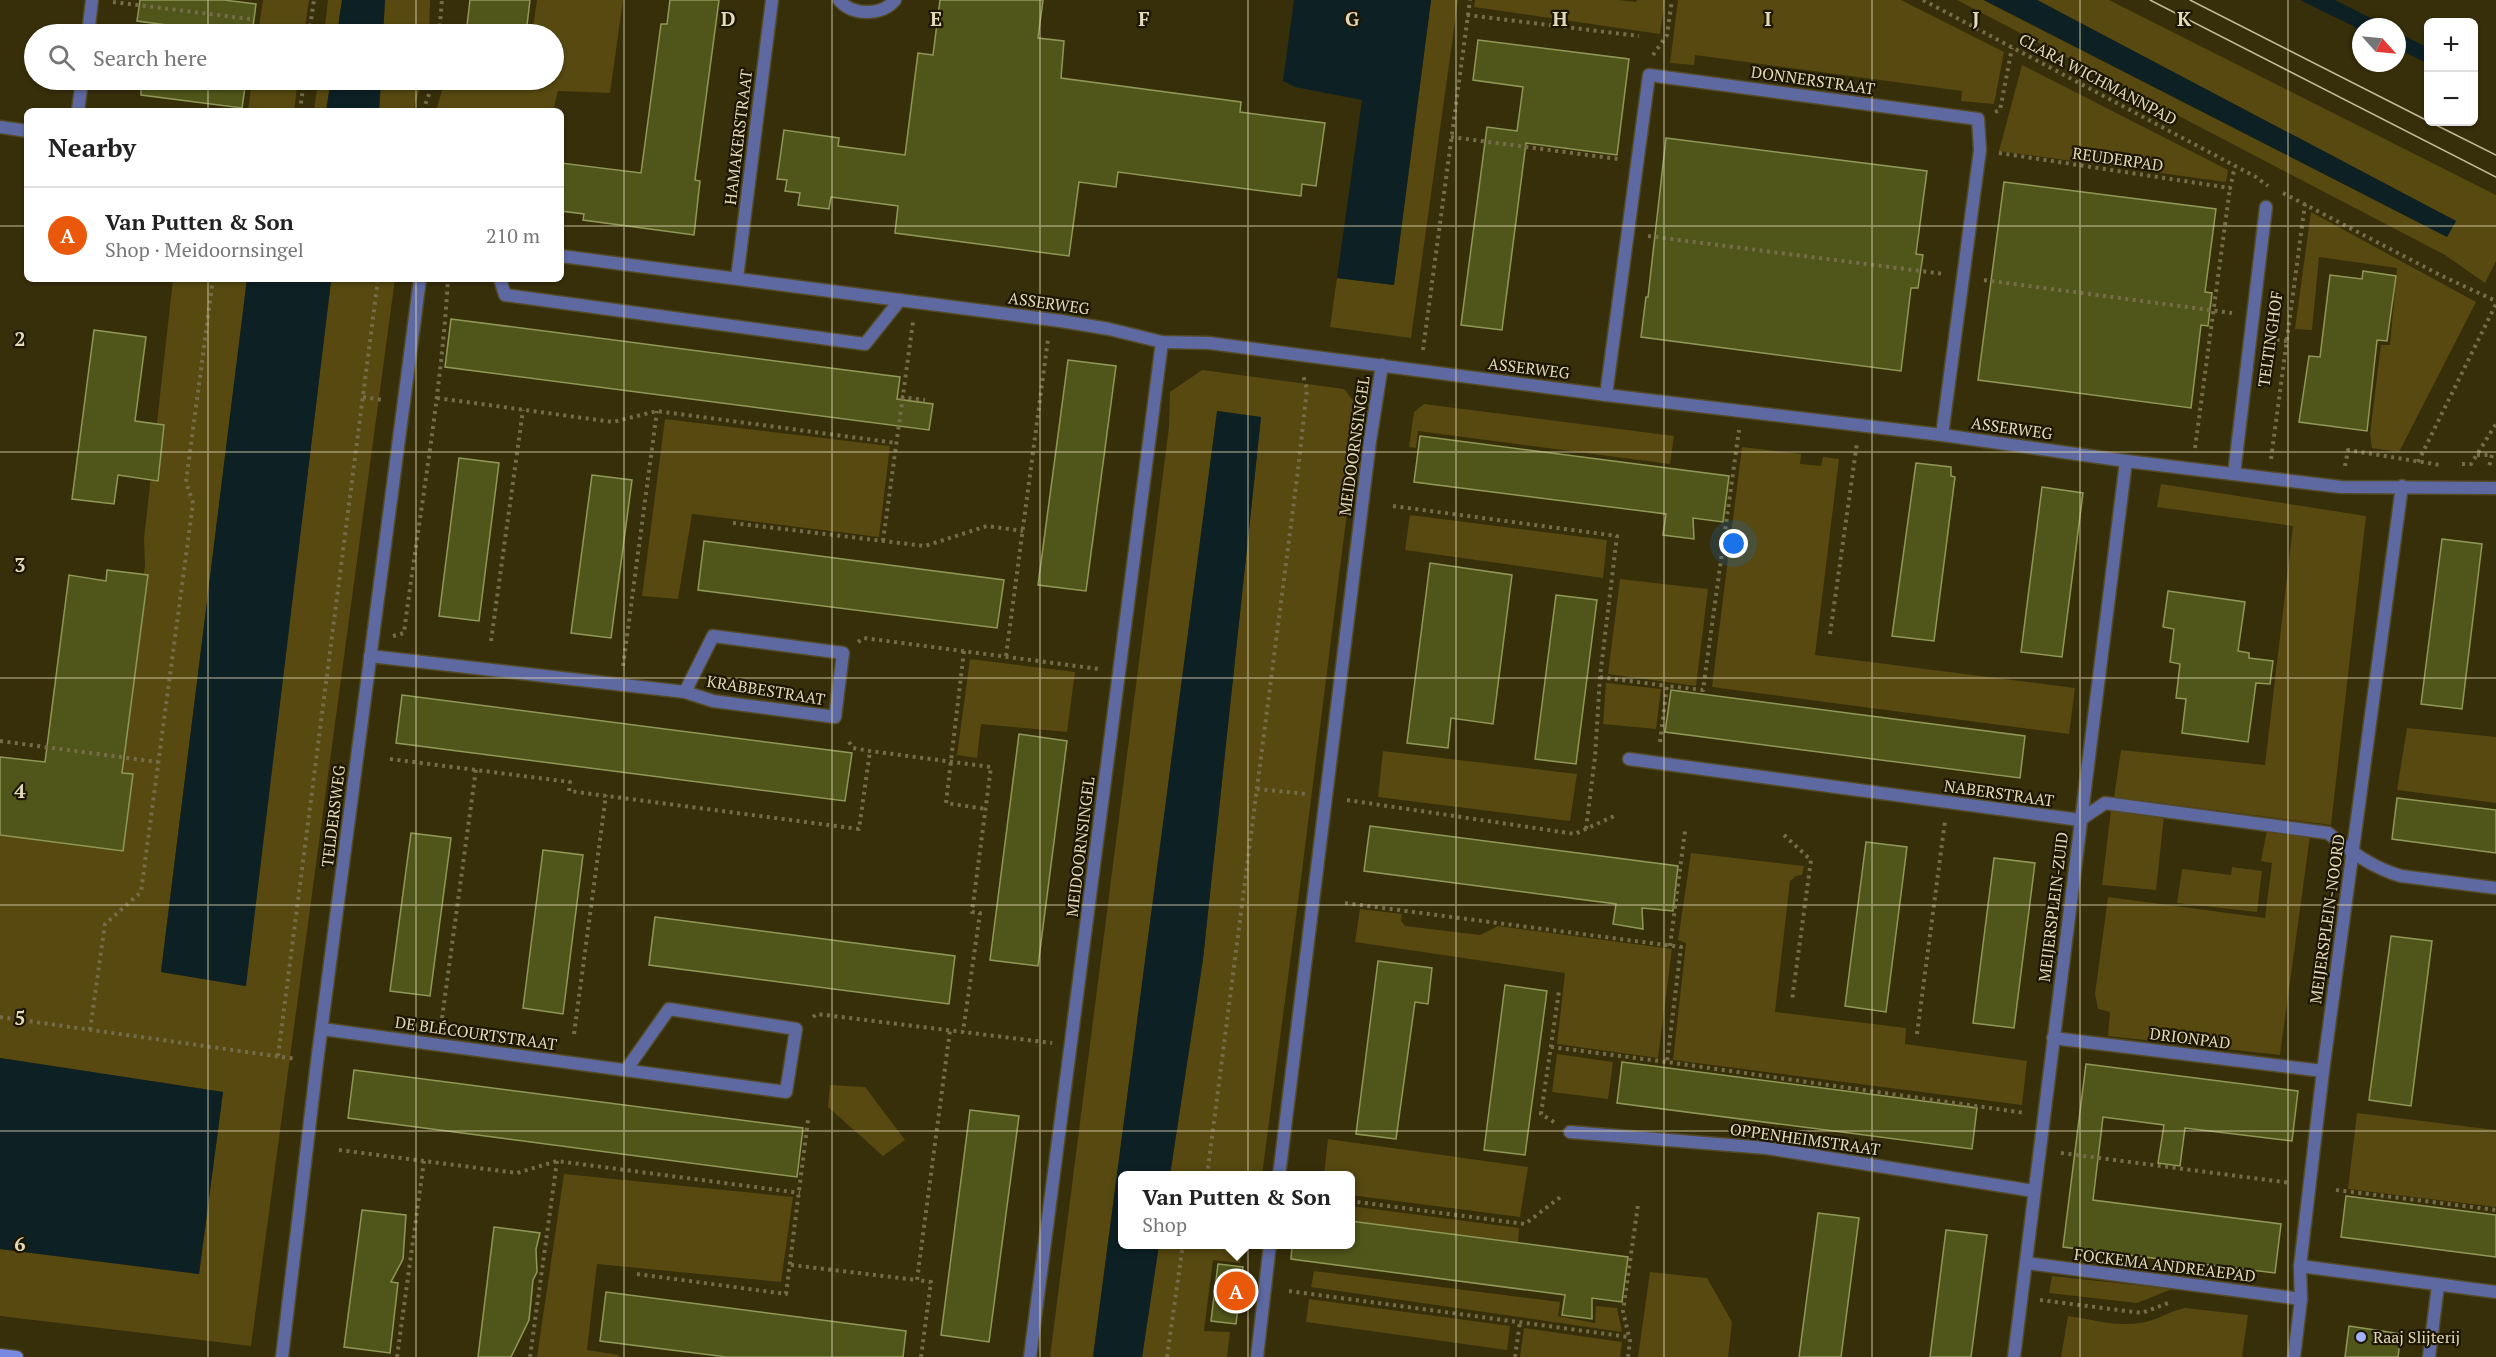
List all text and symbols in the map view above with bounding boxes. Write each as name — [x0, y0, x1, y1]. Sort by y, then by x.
text: D — [721, 5, 735, 32]
text: E — [930, 5, 942, 32]
text: F — [1138, 5, 1150, 32]
text: G — [1345, 5, 1359, 32]
text: H — [1552, 5, 1568, 32]
text: I — [1764, 5, 1772, 32]
text: J — [1972, 5, 1980, 32]
text: K — [2177, 5, 2192, 32]
north arrow — [2352, 18, 2406, 72]
map controls — [2424, 18, 2478, 126]
button: + — [2424, 18, 2478, 72]
search box — [24, 24, 564, 90]
street label: CLARA WICHMANNPAD — [2015, 28, 2181, 130]
icon: search — [45, 41, 78, 74]
text: Search here — [93, 43, 207, 72]
street label: DONNERSTRAAT — [1749, 60, 1877, 100]
street label: HAMAKERSTRAAT — [719, 68, 757, 206]
button: − — [2424, 72, 2478, 126]
text: Nearby — [48, 130, 136, 164]
street label: REUDERPAD — [2071, 142, 2165, 176]
text: Van Putten & Son — [105, 207, 294, 236]
text: A — [60, 222, 75, 249]
text: 210 m — [486, 222, 540, 249]
text: Shop · Meidoornsingel — [105, 236, 304, 263]
street label: ASSERWEG — [1007, 286, 1091, 320]
street label: TELTINGHOF — [2252, 289, 2288, 389]
text: 2 — [14, 325, 26, 352]
street label: ASSERWEG — [1487, 352, 1571, 384]
street label: MEIDOORNSINGEL — [1333, 375, 1375, 517]
street label: ASSERWEG — [1970, 411, 2054, 445]
your location — [1719, 529, 1748, 558]
text: 3 — [14, 551, 26, 578]
street label: KRABBESTRAAT — [705, 670, 827, 710]
street label: TELDERSWEG — [316, 764, 350, 868]
street label: NABERSTRAAT — [1942, 774, 2056, 812]
street label: MEIDOORNSINGEL — [1061, 776, 1100, 918]
text: 4 — [14, 777, 26, 804]
street label: MEIJERSPLEIN-ZUID — [2033, 831, 2073, 983]
street label: MEIJERSPLEIN-NOORD — [2304, 833, 2350, 1005]
text: 5 — [14, 1004, 26, 1031]
street label: DE BLÉCOURTSTRAAT — [394, 1011, 559, 1055]
street label: DRIONPAD — [2148, 1022, 2232, 1054]
street label: OPPENHEIMSTRAAT — [1728, 1118, 1882, 1160]
popup — [1118, 1171, 1355, 1249]
text: Van Putten & Son — [1142, 1182, 1331, 1211]
text: Shop — [1142, 1211, 1187, 1238]
text: 6 — [14, 1230, 26, 1257]
street label: FOCKEMA ANDREAEPAD — [2073, 1243, 2257, 1287]
pin: A — [1216, 1268, 1256, 1314]
place label: Raaj Slijterij — [2373, 1326, 2460, 1348]
marker: Raaj Slijterij — [2354, 1330, 2368, 1344]

